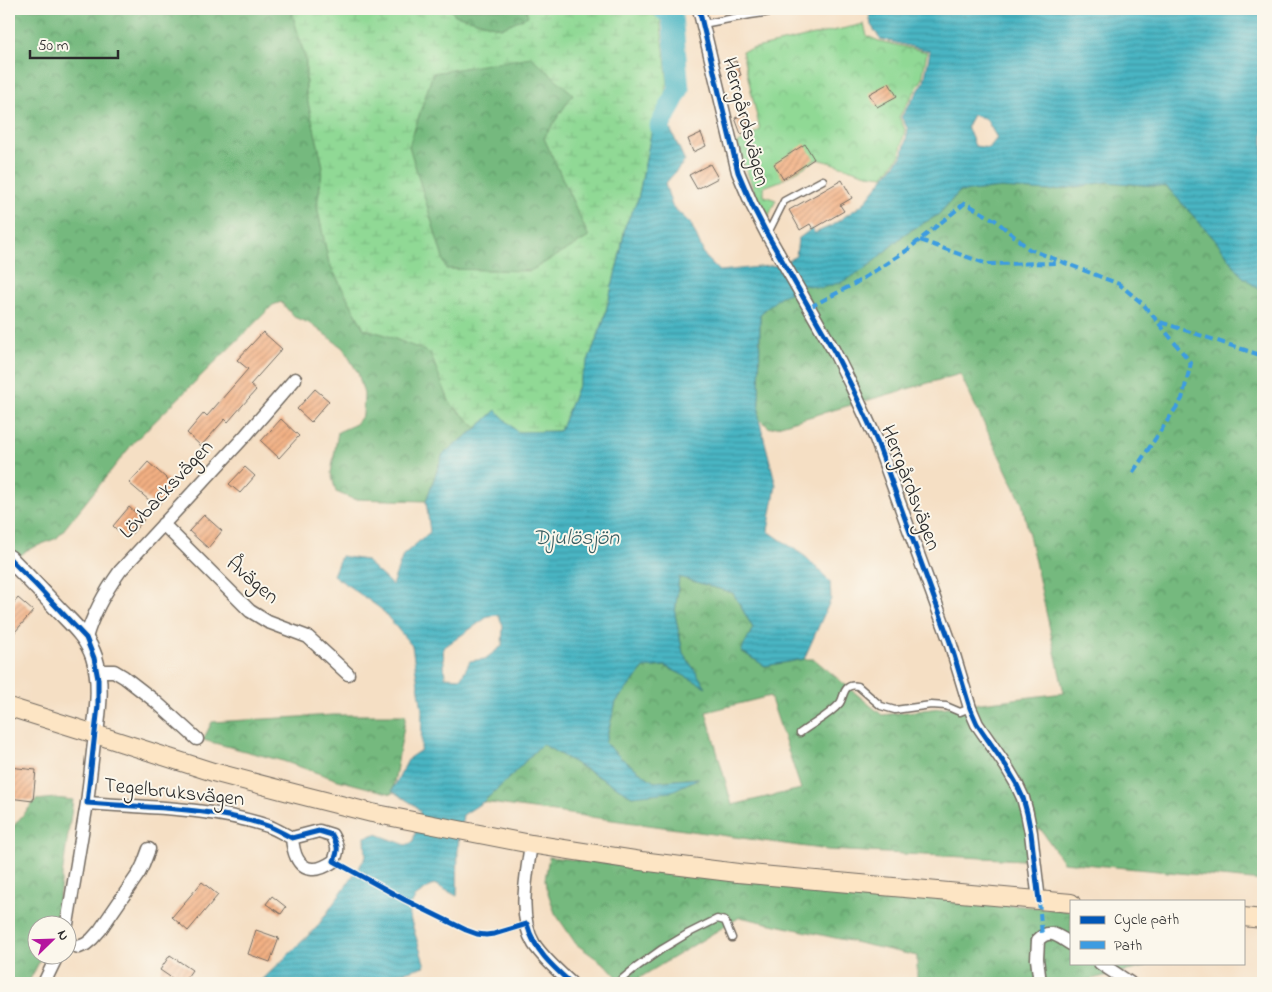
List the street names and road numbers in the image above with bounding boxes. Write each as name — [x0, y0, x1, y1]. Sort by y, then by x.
street label: Herrgårdsvägen — [711, 54, 777, 190]
street label: Herrgårdsvägen — [870, 421, 948, 556]
street label: Lövbacksvägen — [113, 434, 223, 548]
street label: Åvägen — [218, 549, 286, 614]
street label: Tegelbruksvägen — [102, 771, 246, 817]

